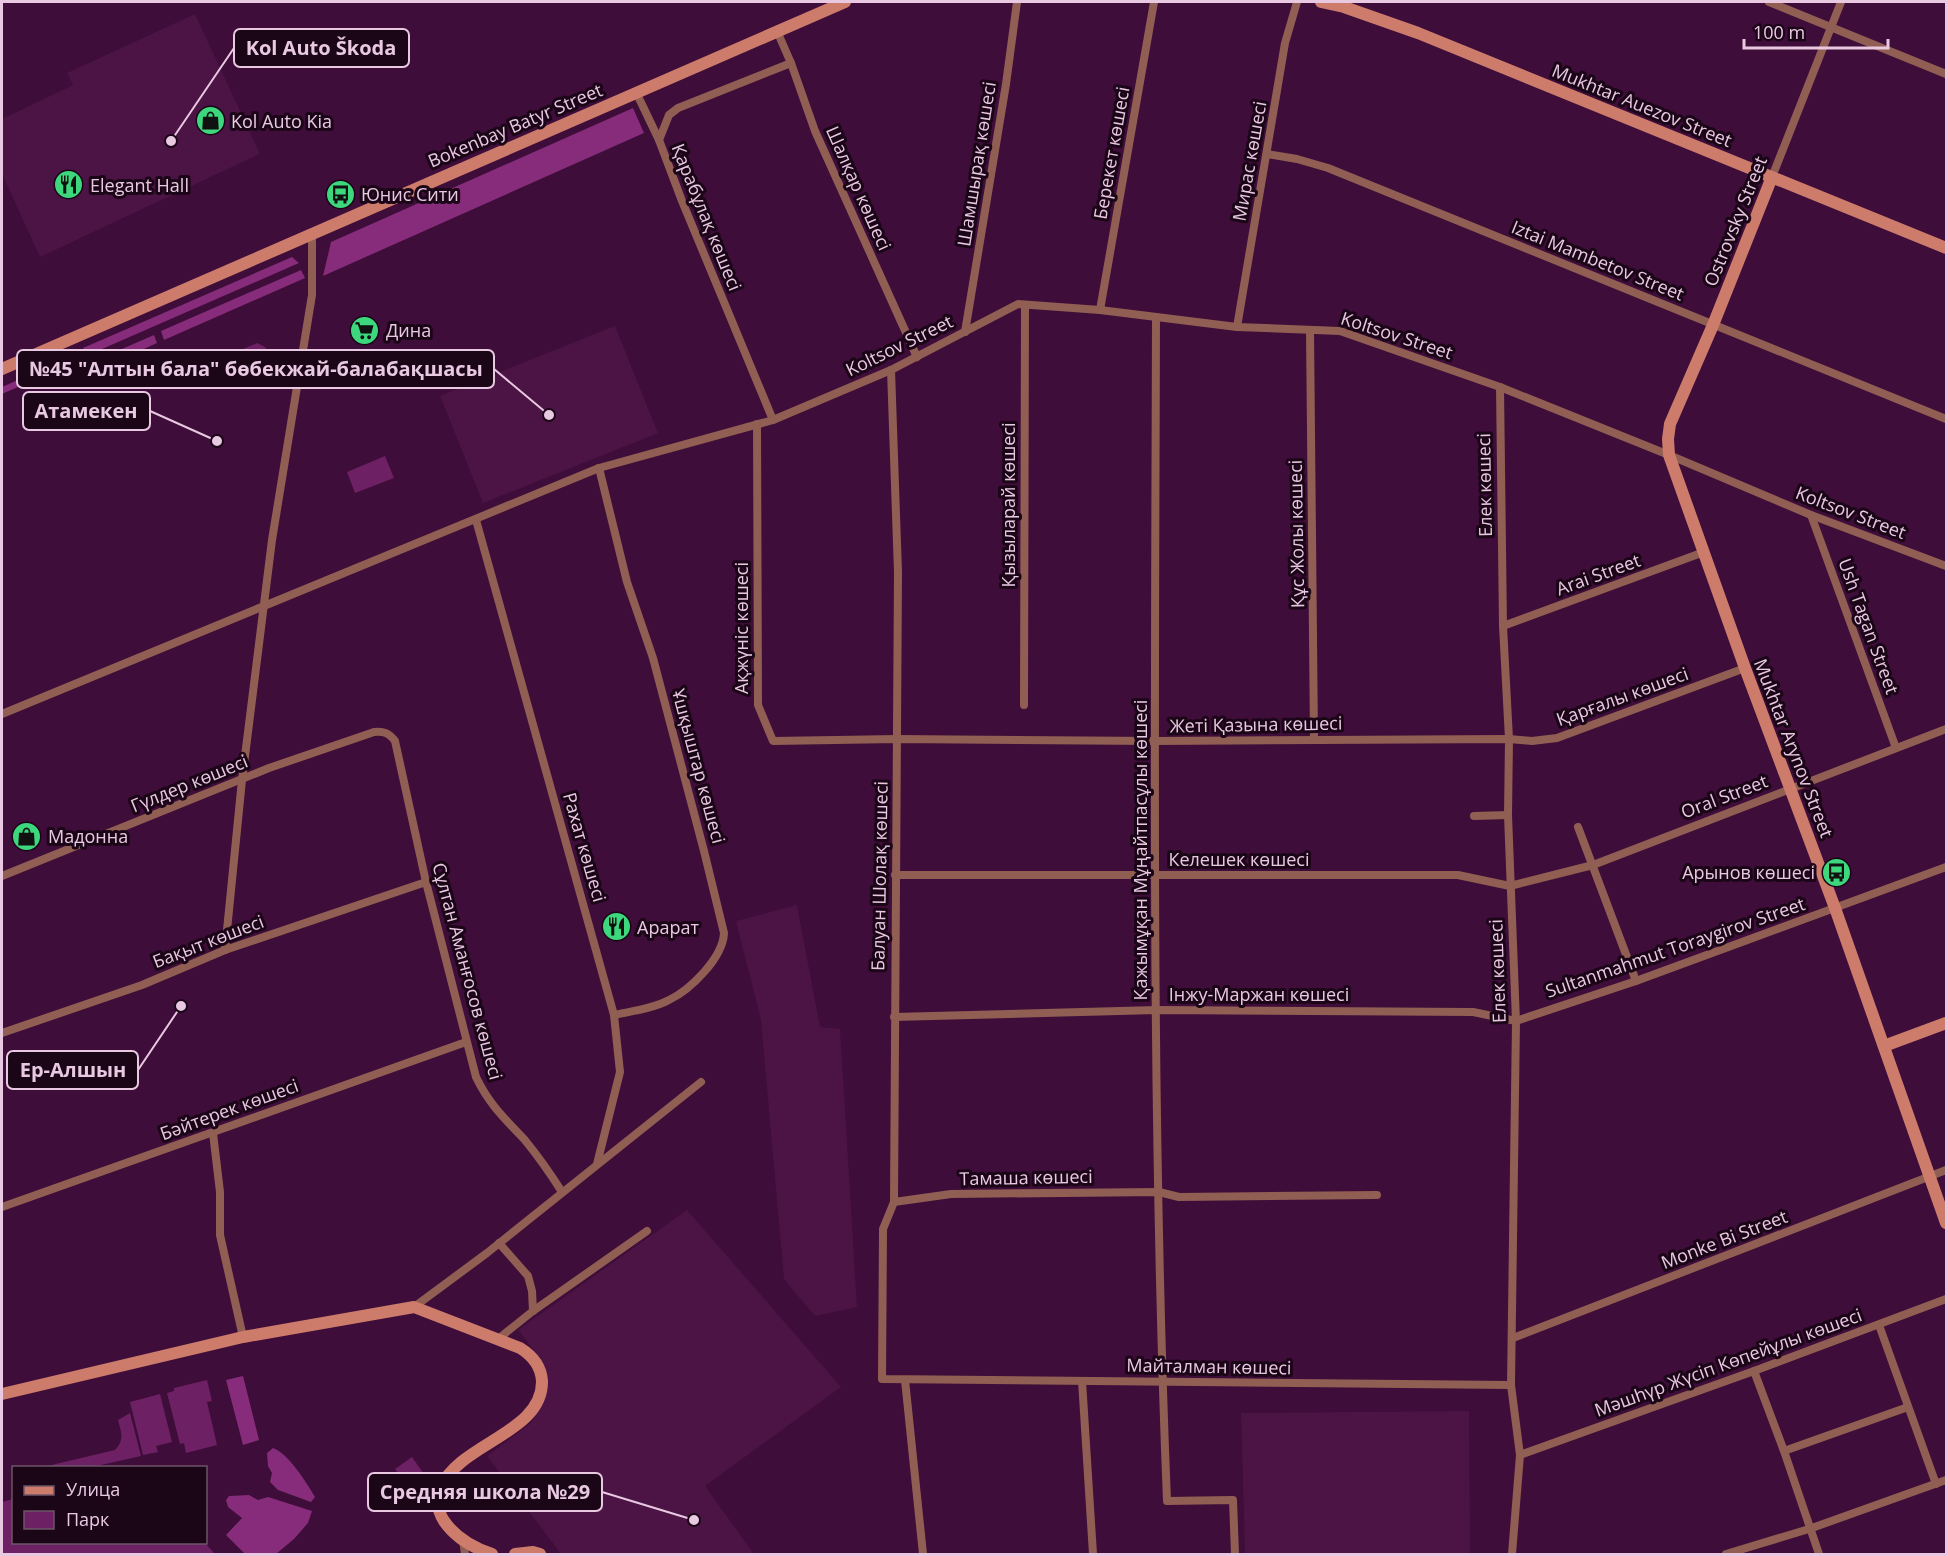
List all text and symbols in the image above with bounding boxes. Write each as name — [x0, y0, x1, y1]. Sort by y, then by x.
scale bar — [1744, 12, 1888, 50]
text: 100 m — [1753, 20, 1805, 44]
callout: Kol Auto Škoda — [234, 29, 409, 67]
text: Kol Auto Škoda — [246, 34, 396, 61]
street label: Mukhtar Auezov Street — [1549, 58, 1735, 152]
street label: Bokenbay Batyr Street — [424, 77, 606, 173]
street label: Шамшырақ көшесі — [951, 80, 1001, 248]
street label: Берекет көшесі — [1088, 85, 1134, 221]
street label: Мирас көшесі — [1227, 99, 1271, 223]
shop icon: Kol Auto Kia — [194, 105, 226, 137]
place label: Kol Auto Kia — [231, 109, 332, 133]
street label: Шалқар көшесі — [821, 122, 897, 254]
street label: Қарабұлақ көшесі — [666, 140, 748, 294]
street label: Ostrovsky Street — [1698, 152, 1772, 290]
restaurant icon: Elegant Hall — [53, 169, 85, 201]
place label: Elegant Hall — [90, 173, 189, 197]
bus stop icon: Юнис Сити — [324, 178, 356, 210]
place label: Юнис Сити — [361, 182, 459, 206]
street label: Iztai Mambetov Street — [1508, 214, 1688, 306]
street label: Koltsov Street — [1338, 306, 1456, 364]
street label: Koltsov Street — [842, 309, 956, 381]
supermarket icon: Дина — [349, 314, 381, 346]
place label: Дина — [386, 318, 431, 342]
callout: №45 "Алтын бала" бөбекжай-балабақшасы — [17, 350, 494, 388]
text: №45 "Алтын бала" бөбекжай-балабақшасы — [29, 355, 483, 382]
callout: Атамекен — [23, 392, 150, 430]
text: Атамекен — [34, 397, 138, 424]
street label: Қызыларай көшесі — [996, 422, 1020, 588]
street label: Елек көшесі — [1471, 433, 1497, 537]
street label: Құс Жолы көшесі — [1283, 460, 1309, 608]
street label: Koltsov Street — [1792, 480, 1910, 544]
street label: Arai Street — [1552, 548, 1644, 600]
street label: Ush Tagan Street — [1833, 555, 1905, 697]
street label: Ақжүніс көшесі — [729, 562, 753, 694]
street label: Mukhtar Arynov Street — [1749, 655, 1839, 841]
street label: Қарғалы көшесі — [1553, 661, 1691, 731]
street label: Ұшқыштар көшесі — [667, 686, 731, 846]
street label: Қажымұқан Мұңайтпасұлы көшесі — [1128, 700, 1152, 1000]
street label: Жеті Қазына көшесі — [1169, 710, 1343, 738]
street label: Гүлдер көшесі — [127, 749, 251, 817]
street label: Oral Street — [1677, 769, 1771, 823]
street label: Балуан Шолақ көшесі — [865, 781, 893, 971]
street label: Рахат көшесі — [558, 789, 612, 905]
shop icon: Мадонна — [11, 820, 43, 852]
place label: Мадонна — [48, 824, 128, 848]
street label: Келешек көшесі — [1168, 847, 1310, 871]
bus stop icon: Арынов көшесі — [1820, 856, 1852, 888]
street label: Сұлтан Аманғосов көшесі — [427, 860, 509, 1082]
place label: Арынов көшесі — [1682, 860, 1815, 884]
street label: Sultanmahmut Toraygirov Street — [1542, 891, 1808, 1003]
street label: Бақыт көшесі — [149, 909, 267, 973]
restaurant icon: Арарат — [600, 911, 632, 943]
place label: Арарат — [637, 915, 699, 939]
street label: Елек көшесі — [1483, 919, 1511, 1023]
street label: Інжу-Маржан көшесі — [1169, 982, 1349, 1006]
callout: Ер-Алшын — [7, 1051, 138, 1089]
text: Ер-Алшын — [20, 1056, 126, 1083]
street label: Бәйтерек көшесі — [156, 1073, 302, 1145]
street label: Тамаша көшесі — [959, 1164, 1093, 1190]
street label: Monke Bi Street — [1657, 1204, 1791, 1274]
street label: Мәшһүр Жүсіп Көпейұлы көшесі — [1591, 1302, 1865, 1422]
street label: Майталман көшесі — [1126, 1353, 1292, 1379]
legend — [12, 1466, 207, 1544]
callout: Средняя школа №29 — [368, 1473, 602, 1511]
text: Улица — [66, 1477, 120, 1501]
text: Средняя школа №29 — [380, 1478, 590, 1505]
text: Парк — [66, 1507, 110, 1531]

